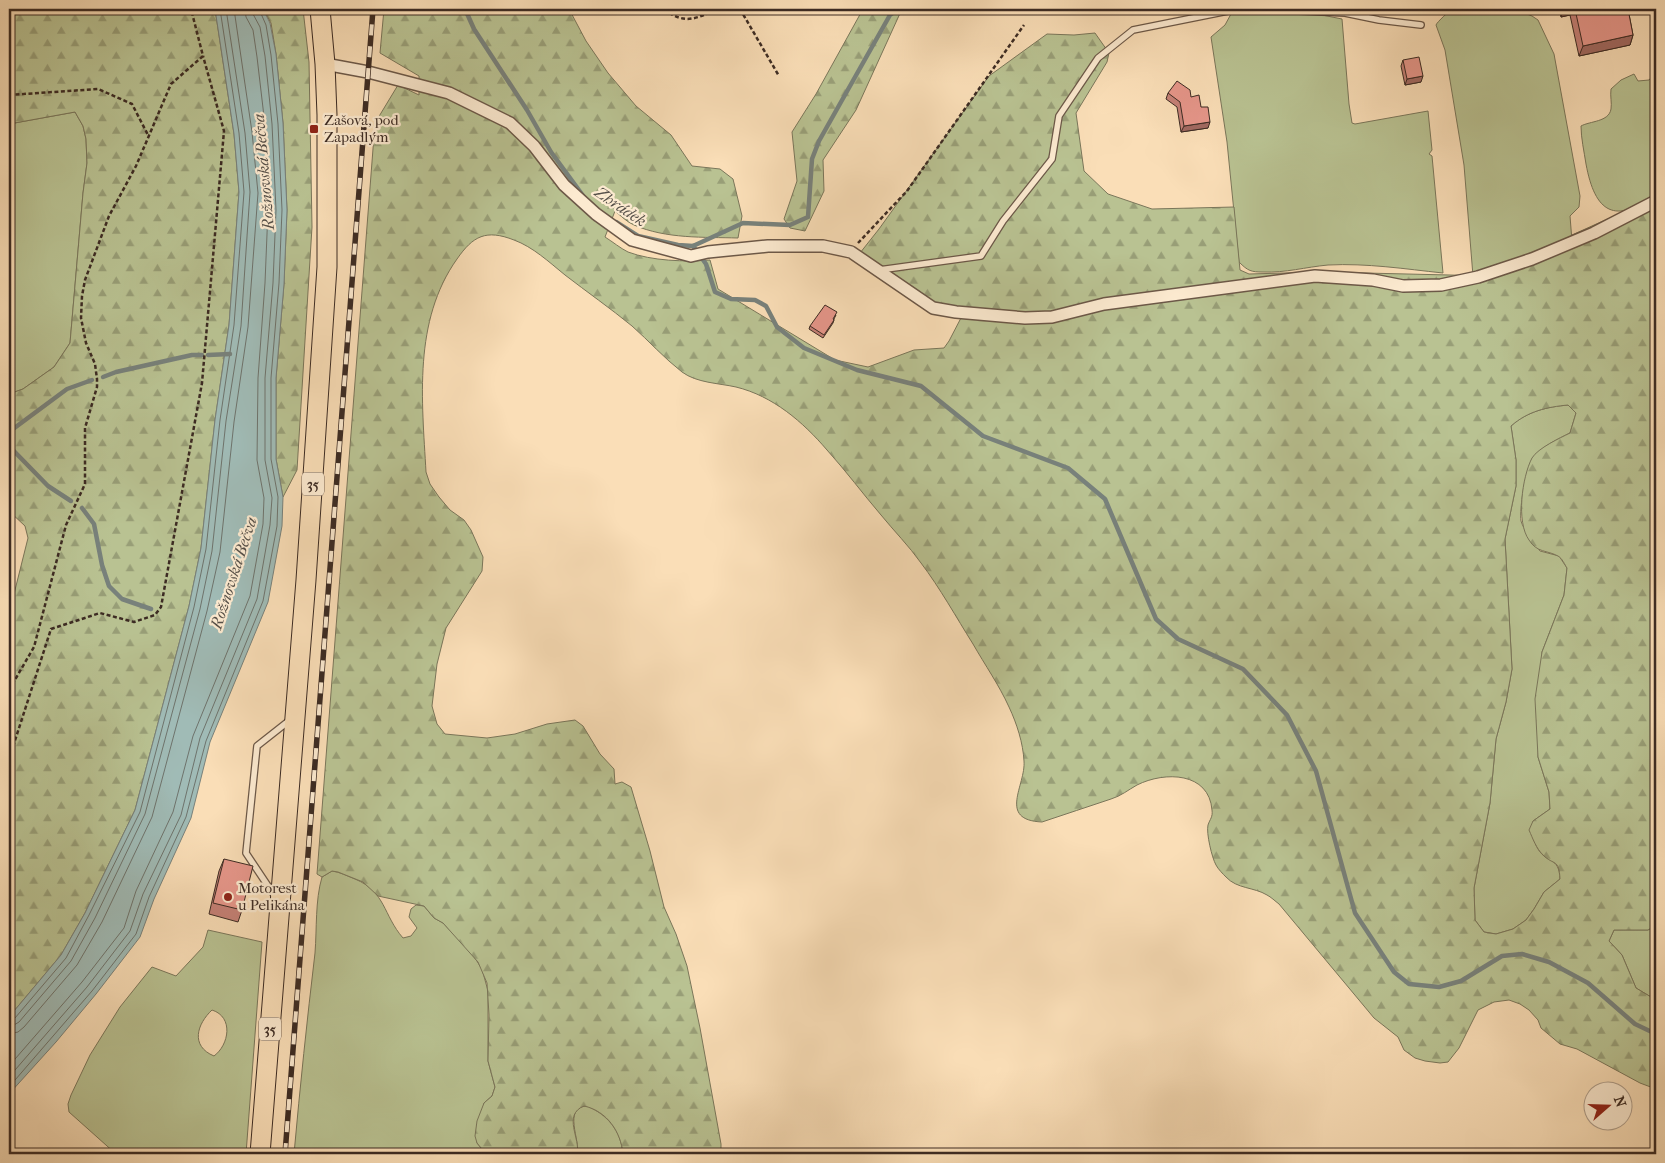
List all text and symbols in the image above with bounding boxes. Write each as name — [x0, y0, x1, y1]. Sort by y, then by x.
place label: Zašová, pod Zapadlým — [324, 111, 399, 146]
water label: Rožnovská Bečva — [249, 113, 278, 232]
marker: Zašová, pod Zapadlým — [308, 123, 320, 135]
water label: Zhrádek — [591, 182, 650, 230]
road number: 35 — [302, 472, 324, 496]
water label: Rožnovská Bečva — [206, 515, 261, 632]
place label: Motorest u Pelikána — [237, 879, 306, 914]
marker: Motorest u Pelikána — [222, 891, 234, 903]
road number: 35 — [259, 1018, 281, 1040]
north arrow — [1582, 1080, 1632, 1130]
text: N — [1610, 1094, 1630, 1110]

